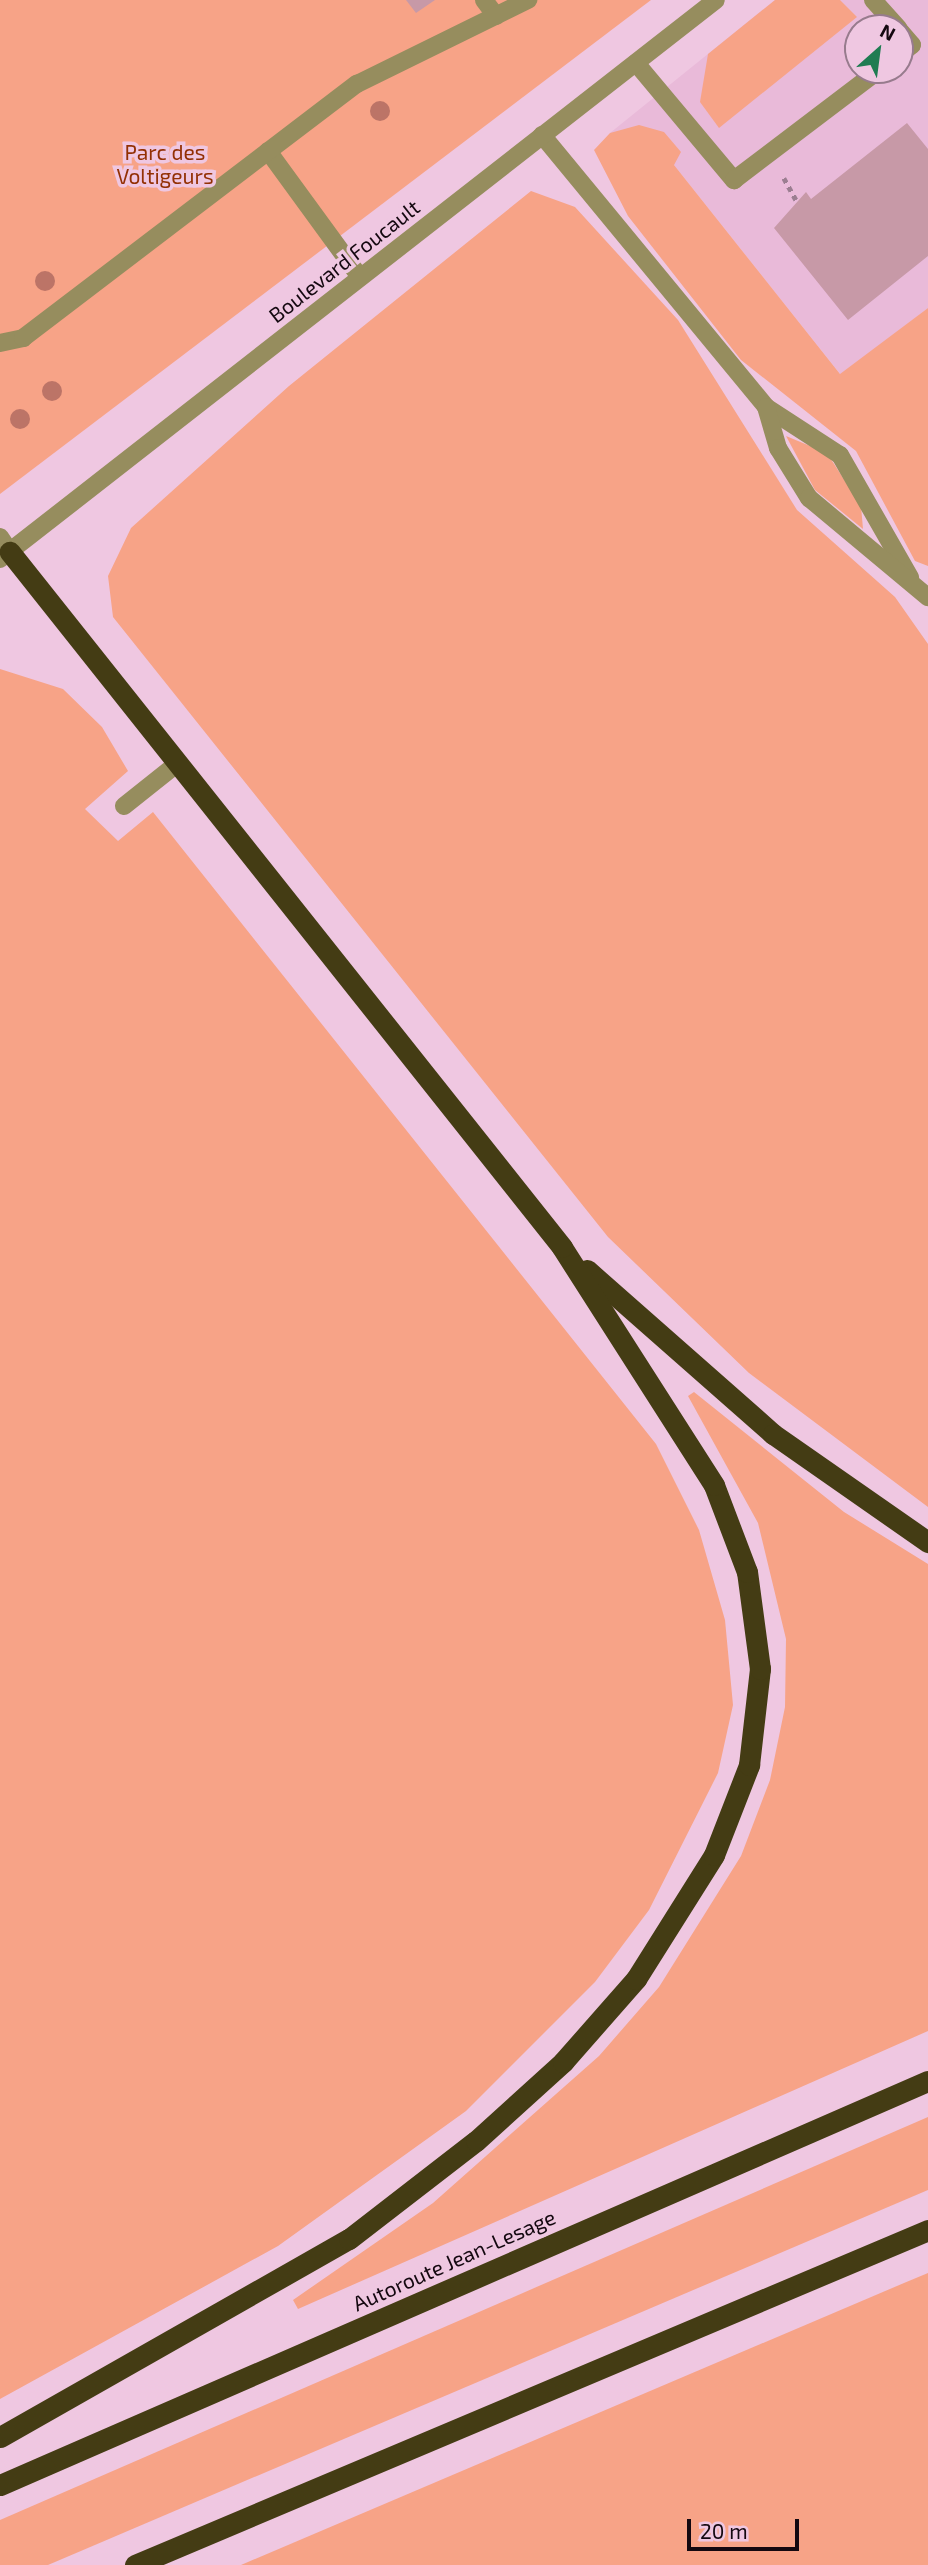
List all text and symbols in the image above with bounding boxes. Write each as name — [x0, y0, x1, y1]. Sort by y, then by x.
north arrow — [844, 14, 914, 84]
text: N — [877, 18, 900, 45]
park label: Parc des Voltigeurs — [116, 139, 214, 189]
street label: Boulevard Foucault — [264, 194, 424, 328]
street label: Autoroute Jean-Lesage — [349, 2204, 559, 2316]
scale bar — [690, 2506, 802, 2550]
text: 20 m — [700, 2518, 748, 2543]

